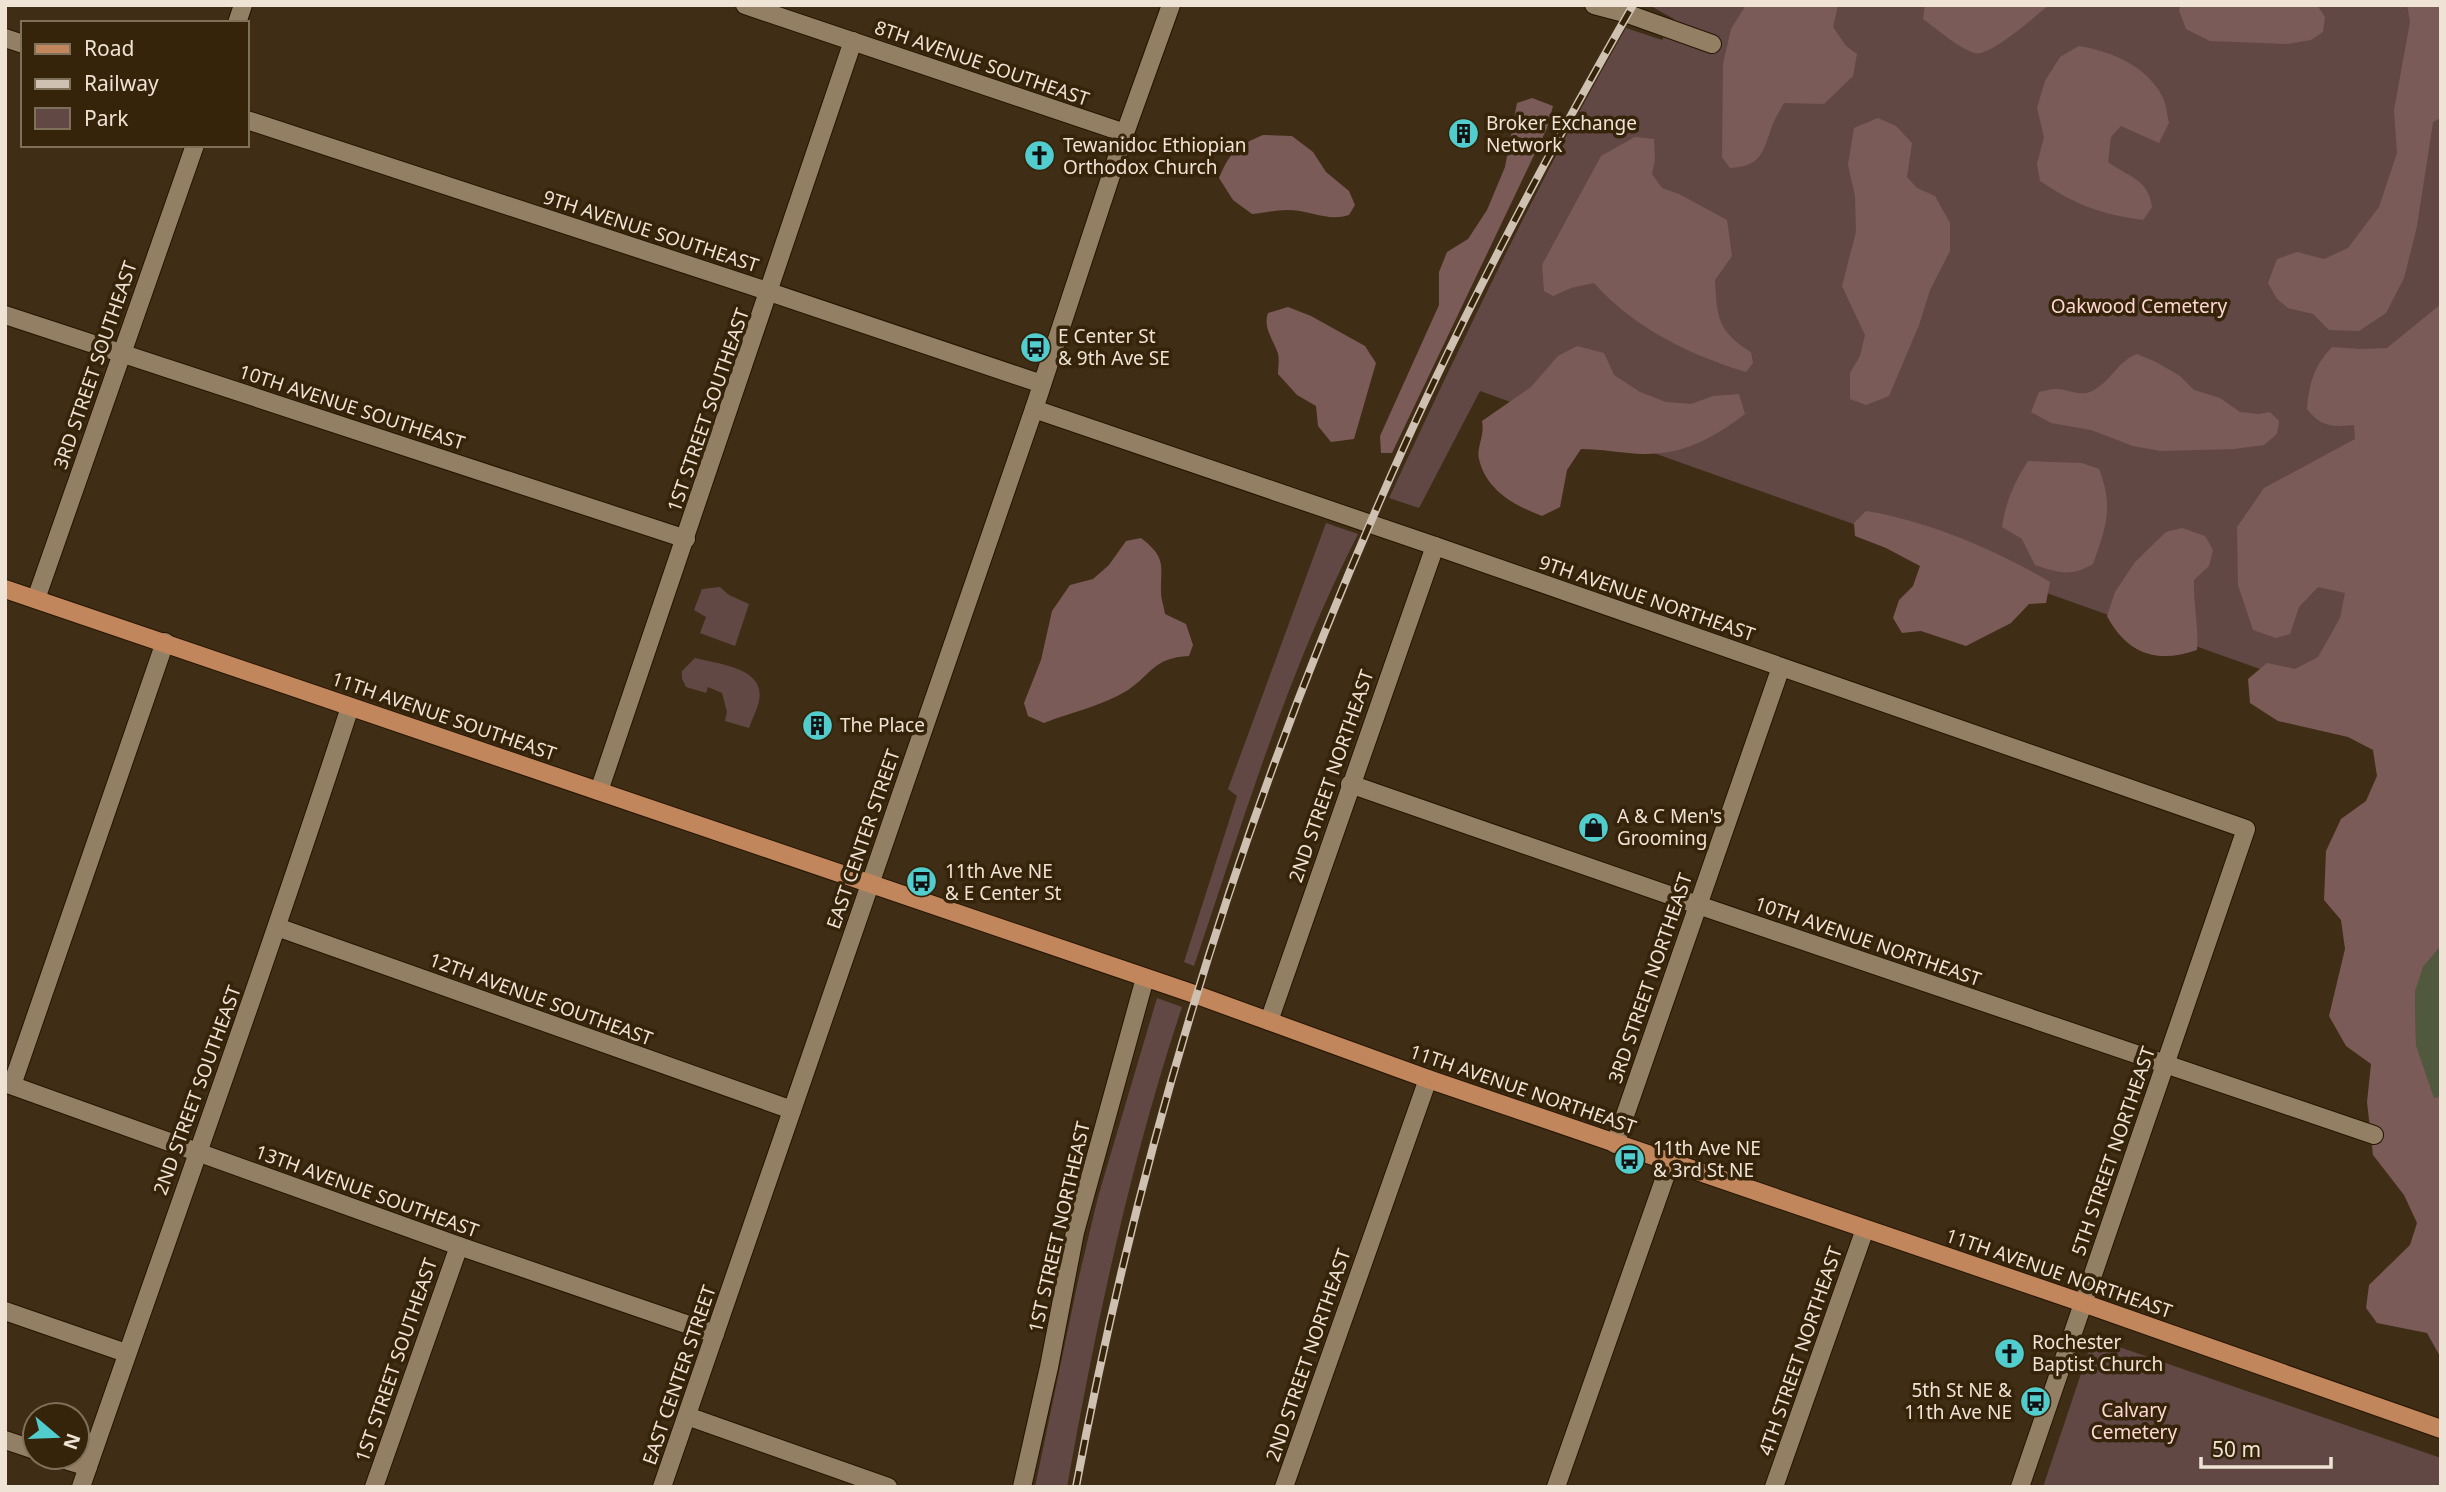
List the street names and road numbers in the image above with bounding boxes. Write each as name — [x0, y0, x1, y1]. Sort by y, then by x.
street label: 8TH AVENUE SOUTHEAST — [871, 14, 1093, 112]
street label: 9TH AVENUE SOUTHEAST — [540, 184, 762, 278]
street label: 3RD STREET SOUTHEAST — [47, 257, 143, 473]
street label: 1ST STREET SOUTHEAST — [661, 304, 755, 515]
street label: 10TH AVENUE SOUTHEAST — [236, 358, 469, 456]
street label: 9TH AVENUE NORTHEAST — [1535, 549, 1759, 647]
street label: 11TH AVENUE SOUTHEAST — [328, 665, 560, 767]
street label: 2ND STREET NORTHEAST — [1282, 666, 1380, 886]
street label: EAST CENTER STREET — [820, 745, 906, 932]
street label: 3RD STREET NORTHEAST — [1602, 869, 1698, 1086]
street label: 10TH AVENUE NORTHEAST — [1751, 890, 1985, 992]
street label: 12TH AVENUE SOUTHEAST — [426, 946, 657, 1052]
street label: 2ND STREET SOUTHEAST — [147, 981, 247, 1198]
street label: 11TH AVENUE NORTHEAST — [1406, 1038, 1640, 1140]
street label: 5TH STREET NORTHEAST — [2065, 1043, 2161, 1259]
street label: 1ST STREET NORTHEAST — [1022, 1119, 1096, 1335]
street label: 13TH AVENUE SOUTHEAST — [252, 1138, 483, 1244]
street label: 11TH AVENUE NORTHEAST — [1942, 1222, 2176, 1324]
street label: 4TH STREET NORTHEAST — [1752, 1243, 1848, 1459]
street label: 2ND STREET NORTHEAST — [1259, 1245, 1357, 1465]
street label: 1ST STREET SOUTHEAST — [349, 1254, 443, 1465]
street label: EAST CENTER STREET — [636, 1281, 722, 1468]

